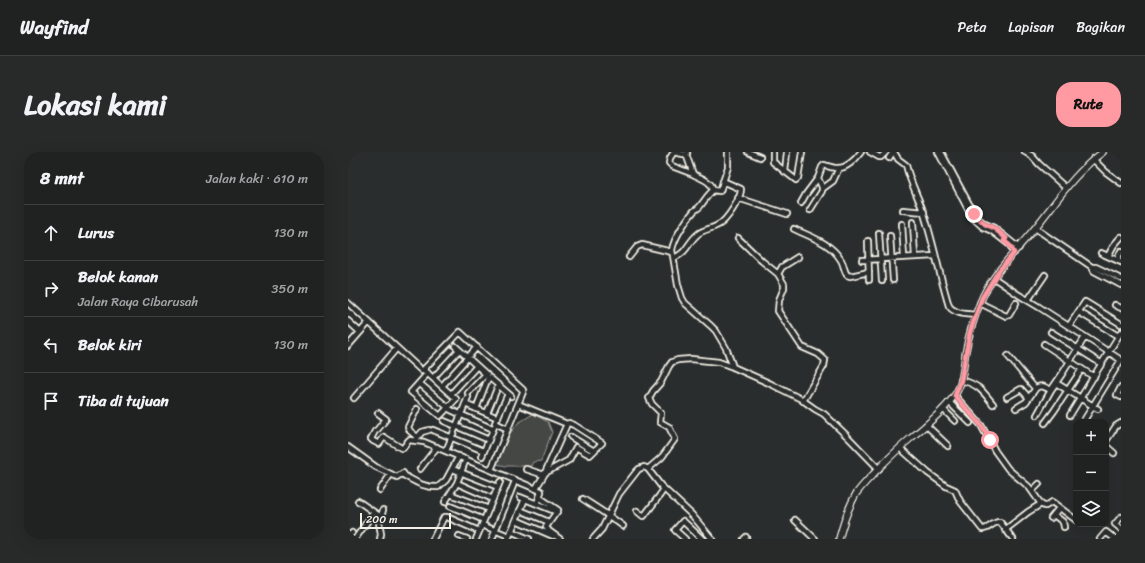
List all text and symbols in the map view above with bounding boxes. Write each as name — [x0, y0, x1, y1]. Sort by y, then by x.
text: Wayfind — [20, 11, 88, 44]
text: Peta — [957, 15, 986, 40]
text: Lapisan — [1008, 15, 1054, 40]
text: Bagikan — [1076, 15, 1125, 40]
text: Lokasi kami — [24, 80, 166, 129]
button: Rute — [1056, 82, 1121, 127]
text: 8 mnt — [40, 163, 84, 193]
text: Jalan kaki · 610 m — [206, 167, 308, 190]
route end — [965, 205, 983, 223]
text: Lurus — [78, 220, 114, 246]
text: 130 m — [274, 221, 308, 244]
icon: ahead — [40, 222, 62, 244]
text: Belok kanan — [78, 264, 158, 290]
text: 350 m — [271, 277, 308, 300]
icon: right — [40, 278, 62, 300]
text: Jalan Raya Cibarusah — [78, 290, 198, 313]
text: Belok kiri — [78, 332, 141, 358]
text: 130 m — [274, 333, 308, 356]
icon: left — [40, 334, 62, 356]
text: Tiba di tujuan — [78, 388, 169, 414]
icon: arrive — [40, 390, 62, 412]
map controls — [1073, 419, 1109, 527]
button: + — [1073, 419, 1109, 455]
route start — [981, 431, 999, 449]
button: − — [1073, 455, 1109, 491]
button: layers — [1073, 491, 1109, 527]
text: 200 m — [366, 510, 398, 529]
scale bar — [360, 511, 451, 530]

